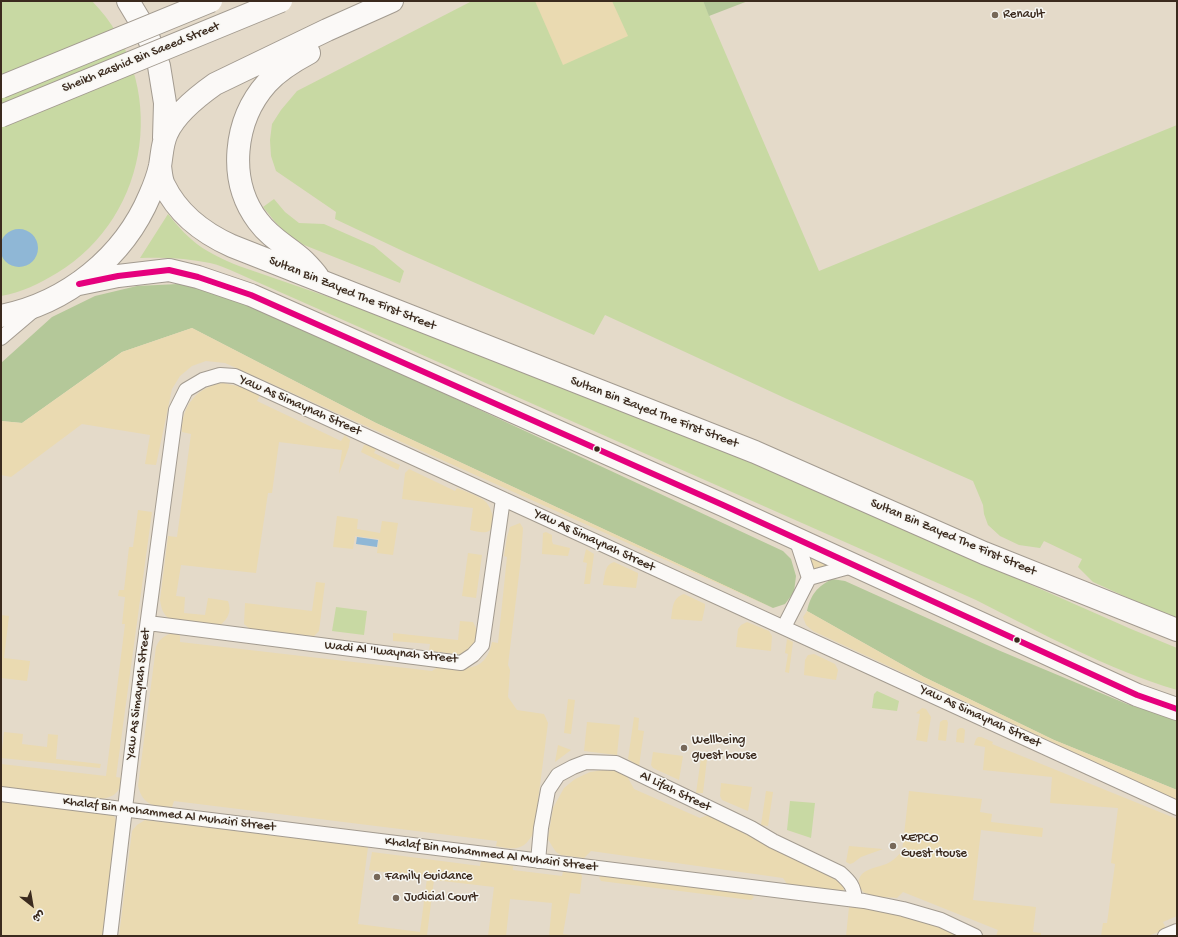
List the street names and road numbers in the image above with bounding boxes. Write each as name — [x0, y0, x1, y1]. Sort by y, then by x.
street label: Sheikh Rashid Bin Saeed Street — [60, 19, 222, 97]
street label: Sultan Bin Zayed The First Street — [266, 253, 438, 335]
street label: Yaw As Simaynah Street — [237, 372, 363, 440]
street label: Sultan Bin Zayed The First Street — [568, 374, 740, 452]
street label: Sultan Bin Zayed The First Street — [868, 496, 1038, 580]
street label: Yaw As Simaynah Street — [531, 506, 657, 576]
street label: Yaw As Simaynah Street — [123, 628, 155, 760]
street label: Wadi Al 'Iwaynah Street — [324, 638, 458, 668]
street label: Yaw As Simaynah Street — [917, 682, 1043, 752]
street label: Al Lifah Street — [637, 768, 713, 816]
street label: Khalaf Bin Mohammed Al Muhairi Street — [62, 794, 276, 836]
street label: Khalaf Bin Mohammed Al Muhairi Street — [384, 834, 598, 876]

